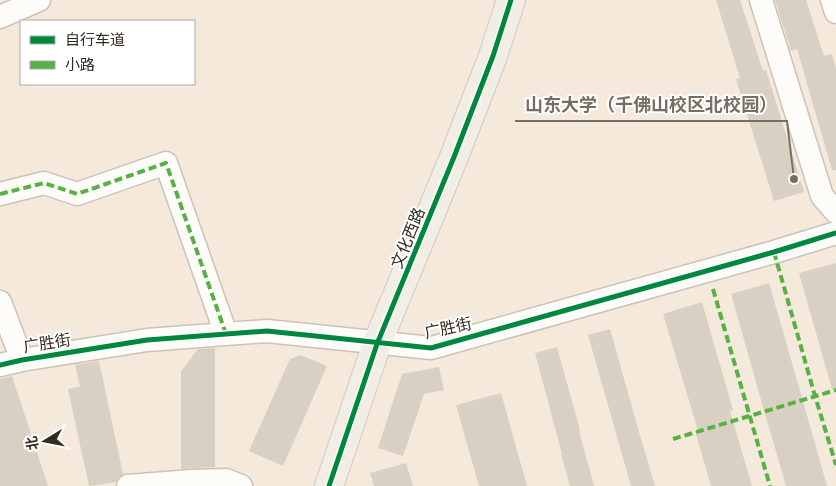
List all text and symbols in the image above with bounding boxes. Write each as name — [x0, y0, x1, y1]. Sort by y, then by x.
legend — [20, 20, 195, 85]
text: 自行车道 — [65, 31, 125, 49]
text: 小路 — [65, 56, 95, 74]
callout: 山东大学（千佛山校区北校园） — [515, 88, 787, 121]
text: 山东大学（千佛山校区北校园） — [525, 94, 777, 116]
street label: 文化西路 — [387, 205, 429, 271]
street label: 广胜街 — [423, 314, 473, 342]
street label: 广胜街 — [22, 330, 72, 356]
north arrow — [20, 416, 70, 466]
text: 北 — [22, 435, 42, 452]

